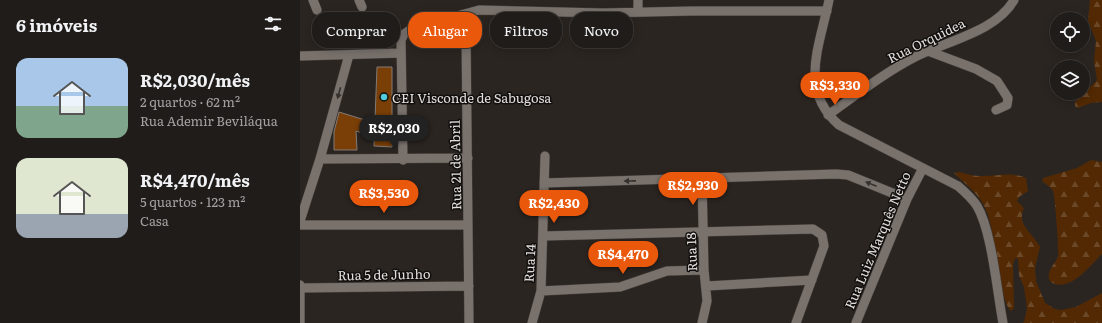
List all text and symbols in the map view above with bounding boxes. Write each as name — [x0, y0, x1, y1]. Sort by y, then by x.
text: 6 imóveis — [16, 12, 97, 37]
chip: Comprar — [312, 12, 400, 48]
chip: Alugar — [408, 12, 482, 48]
chip: Filtros — [490, 12, 562, 48]
chip: Novo — [570, 12, 633, 48]
map controls — [1050, 12, 1090, 100]
button: locate — [1050, 12, 1090, 52]
icon: filters — [262, 13, 284, 35]
street label: Rua Orquidea — [884, 13, 968, 67]
button: layers — [1050, 60, 1090, 100]
text: R$2,030/mês — [140, 67, 250, 92]
pin: R$3,330 — [798, 72, 872, 106]
icon: home — [48, 74, 96, 122]
text: R$3,330 — [809, 75, 861, 94]
one-way arrow — [335, 87, 341, 99]
place label: CEI Visconde de Sabugosa — [392, 88, 551, 107]
text: 2 quartos · 62 m² — [140, 92, 240, 111]
marker: CEI Visconde de Sabugosa — [379, 92, 389, 102]
text: Rua Ademir Beviláqua — [140, 111, 278, 130]
pin: R$2,030 — [357, 115, 431, 149]
text: R$2,030 — [368, 118, 420, 137]
street label: Rua 21 de Abril — [445, 119, 465, 210]
text: R$4,470/mês — [140, 167, 250, 192]
street label: Rua Luiz Marquês Netto — [839, 168, 915, 312]
pin: R$2,930 — [656, 172, 730, 206]
icon: home — [48, 174, 96, 222]
text: R$2,930 — [667, 175, 719, 194]
one-way arrow — [623, 178, 636, 184]
pin: R$3,530 — [347, 180, 421, 214]
one-way arrow — [864, 181, 876, 187]
text: R$3,530 — [358, 183, 410, 202]
pin: R$2,430 — [517, 190, 591, 224]
text: 5 quartos · 123 m² — [140, 192, 245, 211]
text: R$2,430 — [528, 193, 580, 212]
text: Casa — [140, 211, 169, 230]
street label: Rua 18 — [681, 232, 701, 272]
pin: R$4,470 — [586, 241, 660, 275]
street label: Rua 14 — [519, 243, 539, 283]
text: R$4,470 — [597, 244, 649, 263]
street label: Rua 5 de Junho — [337, 264, 431, 284]

